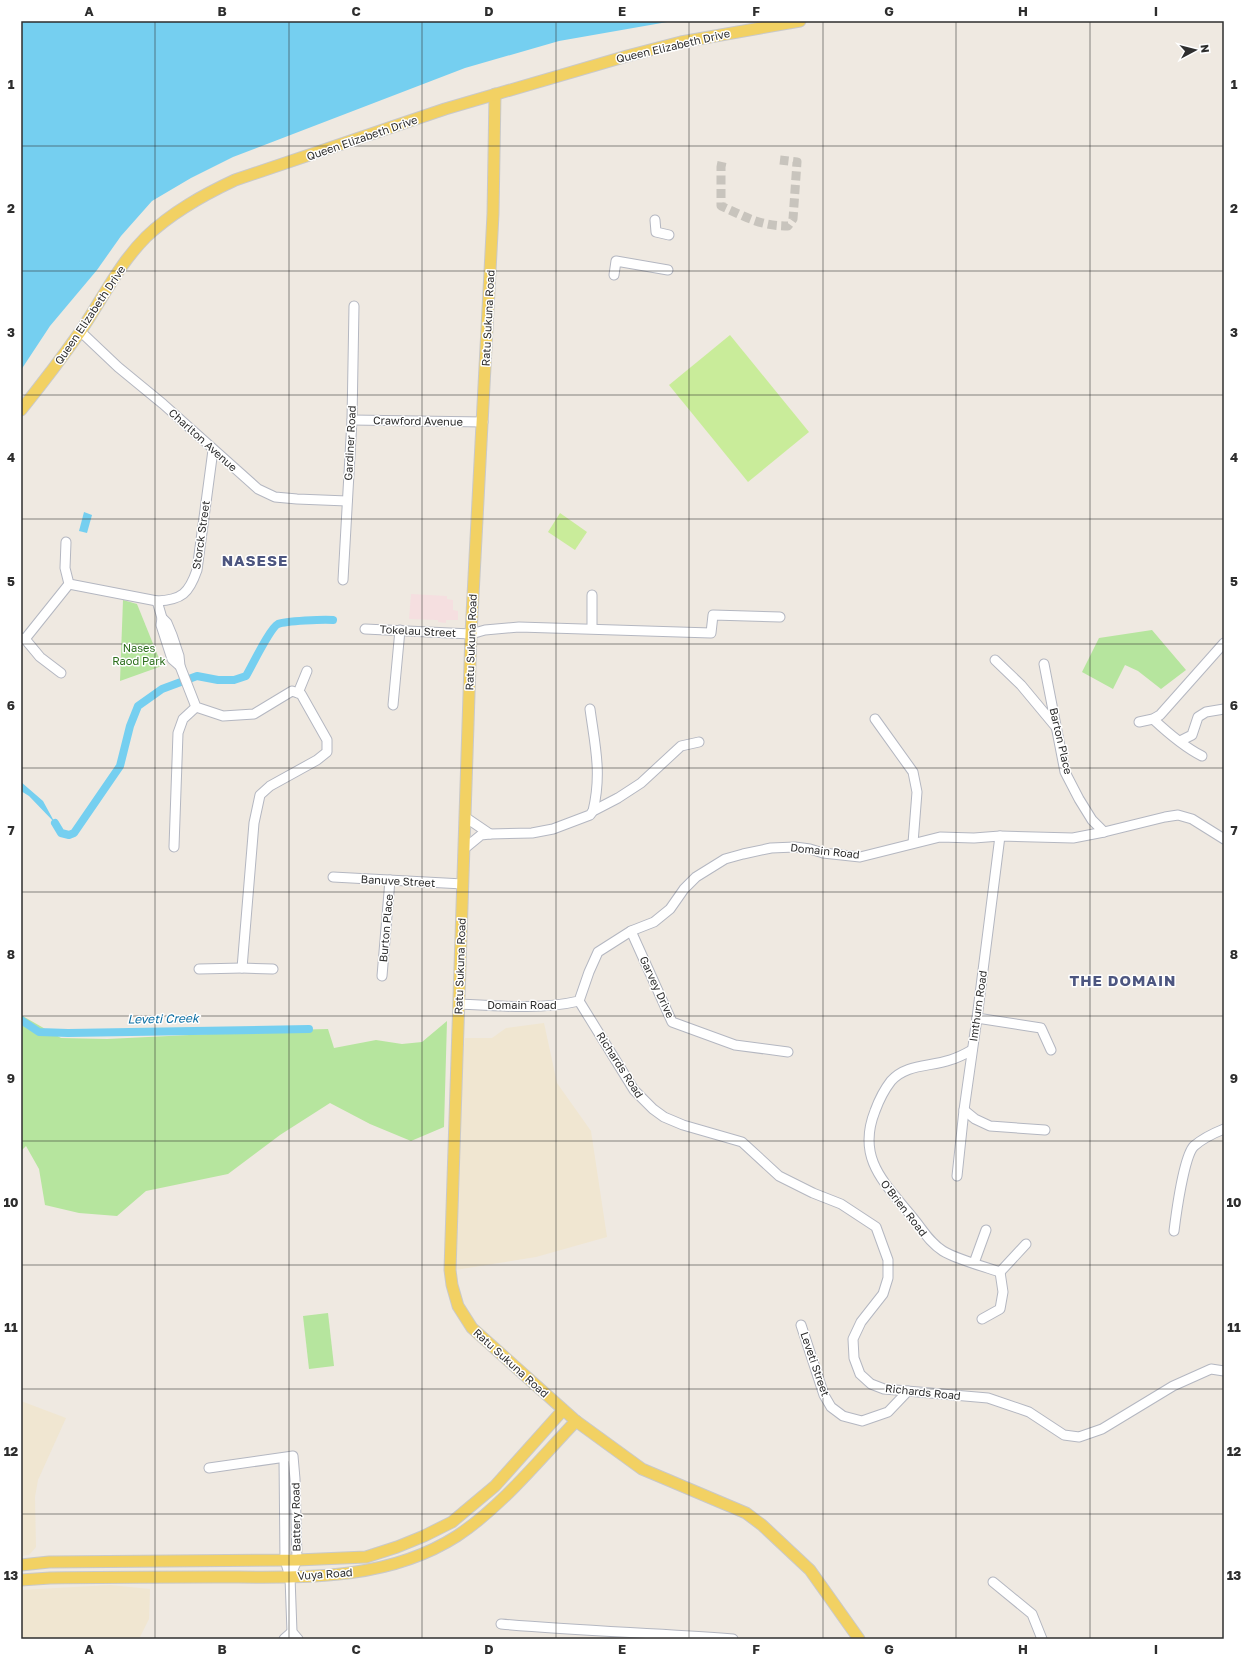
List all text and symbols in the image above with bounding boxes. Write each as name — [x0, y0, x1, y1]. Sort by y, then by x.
text: A — [84, 3, 94, 19]
text: B — [217, 3, 227, 19]
text: C — [351, 3, 361, 19]
text: D — [484, 3, 494, 19]
text: E — [618, 3, 626, 19]
text: F — [752, 3, 760, 19]
text: G — [884, 3, 894, 19]
text: H — [1018, 3, 1028, 19]
text: I — [1154, 3, 1158, 19]
street label: Queen Elizabeth Drive — [615, 26, 731, 65]
north arrow — [1175, 30, 1215, 70]
text: N — [1198, 44, 1212, 54]
text: 1 — [8, 76, 15, 92]
text: 1 — [1231, 76, 1238, 92]
street label: Queen Elizabeth Drive — [305, 112, 419, 163]
text: 2 — [7, 200, 15, 216]
text: 2 — [1230, 200, 1238, 216]
street label: Queen Elizabeth Drive — [52, 263, 128, 367]
street label: Ratu Sukuna Road — [478, 269, 497, 367]
text: 3 — [7, 324, 15, 340]
text: 3 — [1230, 324, 1238, 340]
street label: Gardiner Road — [341, 405, 358, 481]
street label: Charlton Avenue — [167, 406, 240, 474]
street label: Crawford Avenue — [373, 413, 463, 428]
text: 4 — [7, 449, 15, 465]
text: 4 — [1230, 449, 1238, 465]
street label: Storck Street — [189, 500, 212, 570]
district label: NASESE — [222, 551, 288, 569]
text: 5 — [7, 573, 15, 589]
text: 5 — [1230, 573, 1238, 589]
street label: Ratu Sukuna Road — [462, 594, 479, 690]
street label: Tokelau Street — [379, 622, 457, 639]
park label: Nases Raod Park — [112, 641, 166, 667]
text: 6 — [7, 697, 15, 713]
text: 6 — [1230, 697, 1238, 713]
street label: Barton Place — [1048, 706, 1075, 775]
text: 7 — [7, 822, 15, 838]
text: 7 — [1230, 822, 1238, 838]
street label: Domain Road — [790, 840, 860, 861]
street label: Banuve Street — [360, 872, 436, 889]
street label: Burton Place — [376, 893, 395, 963]
street label: Ratu Sukuna Road — [451, 918, 468, 1014]
text: 8 — [7, 946, 15, 962]
text: 8 — [1230, 946, 1238, 962]
street label: Garvey Drive — [637, 954, 677, 1020]
street label: Imthurn Road — [966, 970, 989, 1042]
district label: THE DOMAIN — [1069, 971, 1177, 989]
street label: Domain Road — [487, 998, 557, 1011]
water label: Leveti Creek — [127, 1010, 200, 1027]
street label: Richards Road — [594, 1029, 647, 1100]
text: 9 — [7, 1070, 15, 1086]
text: 9 — [1230, 1070, 1238, 1086]
street label: O'Brien Road — [878, 1177, 930, 1238]
text: 10 — [3, 1194, 19, 1210]
text: 10 — [1226, 1194, 1242, 1210]
text: 11 — [4, 1319, 18, 1335]
text: 11 — [1227, 1319, 1241, 1335]
street label: Ratu Sukuna Road — [471, 1326, 552, 1400]
street label: Leveti Street — [798, 1330, 833, 1398]
street label: Richards Road — [885, 1381, 961, 1402]
text: 12 — [4, 1443, 18, 1459]
text: 12 — [1227, 1443, 1241, 1459]
street label: Battery Road — [288, 1482, 303, 1552]
street label: Vuya Road — [297, 1565, 353, 1582]
text: 13 — [4, 1567, 18, 1583]
text: 13 — [1227, 1567, 1241, 1583]
text: A — [84, 1641, 94, 1657]
text: B — [217, 1641, 227, 1657]
text: C — [351, 1641, 361, 1657]
text: D — [484, 1641, 494, 1657]
text: E — [618, 1641, 626, 1657]
text: F — [752, 1641, 760, 1657]
text: G — [884, 1641, 894, 1657]
text: H — [1018, 1641, 1028, 1657]
text: I — [1154, 1641, 1158, 1657]

